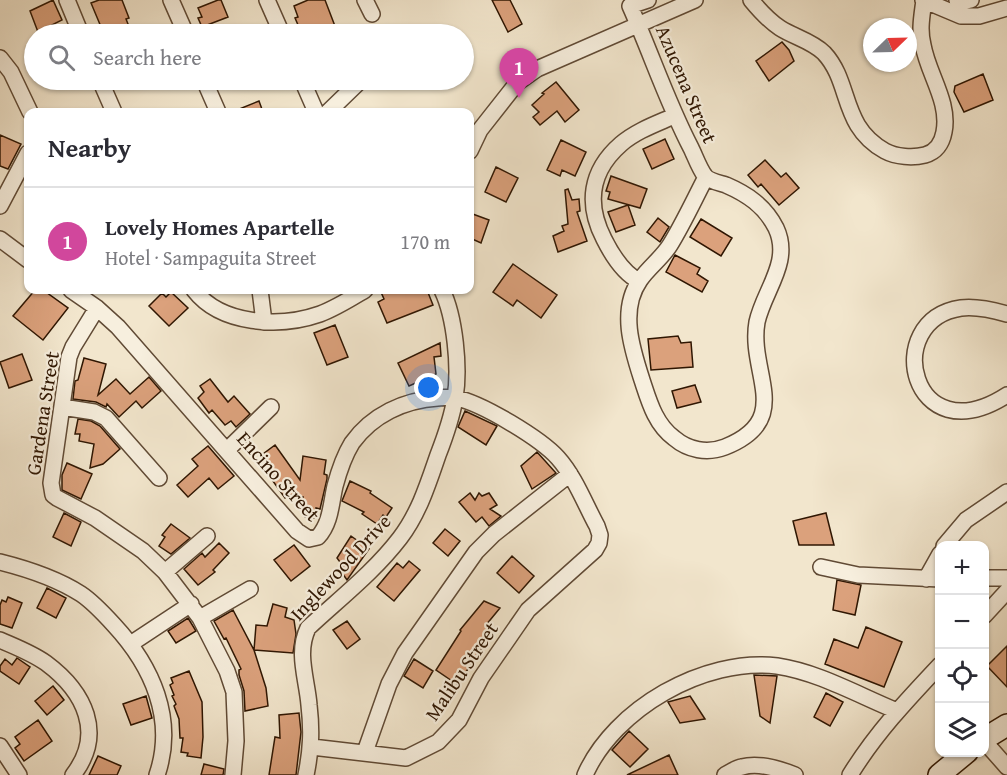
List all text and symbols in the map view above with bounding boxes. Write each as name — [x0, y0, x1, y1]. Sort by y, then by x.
north arrow — [863, 18, 917, 72]
street label: Azucena Street — [649, 21, 725, 147]
search box — [24, 24, 474, 90]
icon: search — [45, 41, 78, 74]
text: Search here — [93, 41, 202, 73]
pin: 1 — [500, 48, 538, 98]
text: Nearby — [48, 128, 131, 167]
text: Lovely Homes Apartelle — [105, 211, 335, 243]
text: 1 — [62, 227, 73, 256]
text: 170 m — [400, 227, 450, 256]
text: Hotel · Sampaguita Street — [105, 243, 316, 272]
street label: Gardena Street — [18, 349, 66, 477]
your location — [414, 373, 443, 402]
street label: Encino Street — [231, 425, 327, 527]
street label: Inglewood Drive — [283, 507, 397, 627]
map controls — [935, 541, 989, 757]
button: + — [935, 541, 989, 595]
button: − — [935, 595, 989, 649]
street label: Malibu Street — [417, 616, 505, 726]
button: locate — [935, 649, 989, 703]
button: layers — [935, 703, 989, 757]

